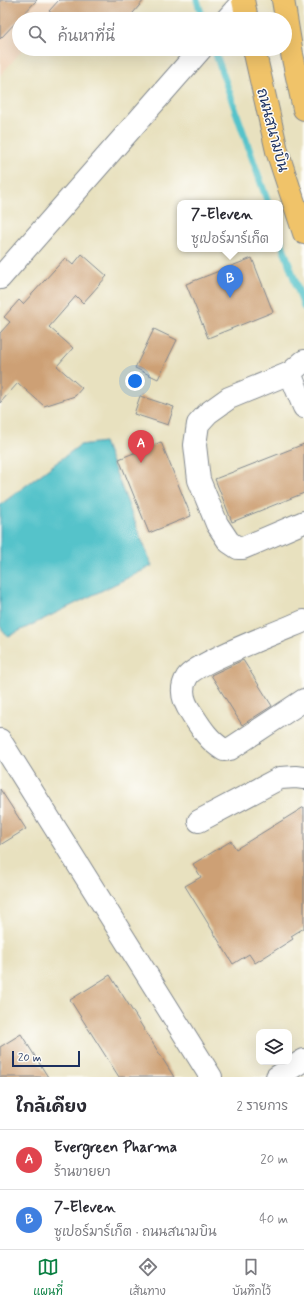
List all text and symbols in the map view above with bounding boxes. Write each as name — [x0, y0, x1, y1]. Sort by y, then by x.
search box — [12, 12, 292, 56]
icon: search — [26, 23, 48, 45]
text: ค้นหาที่นี่ — [58, 27, 115, 47]
street label: ถนนสนามบิน — [251, 86, 293, 175]
popup — [177, 200, 283, 252]
text: 7-Eleven — [191, 205, 253, 225]
text: ซูเปอร์มาร์เก็ต — [191, 231, 269, 248]
pin: B — [217, 265, 243, 298]
your location — [125, 371, 145, 391]
pin: A — [128, 430, 154, 463]
map controls — [256, 1029, 292, 1065]
button: layers — [256, 1029, 292, 1065]
scale bar — [12, 1049, 80, 1068]
text: 20 m — [18, 1051, 41, 1065]
text: ใกล้เคียง — [16, 1096, 87, 1118]
text: 2 รายการ — [236, 1098, 288, 1115]
text: Evergreen Pharma — [54, 1138, 177, 1158]
text: A — [25, 1151, 33, 1168]
text: 20 m — [260, 1151, 288, 1168]
text: ร้านขายยา — [54, 1164, 111, 1181]
text: 7-Eleven — [54, 1198, 116, 1218]
text: B — [25, 1211, 33, 1228]
text: 40 m — [259, 1211, 288, 1228]
text: ซูเปอร์มาร์เก็ต · ถนนสนามบิน — [54, 1224, 217, 1241]
tab: แผนที่ — [33, 1256, 63, 1299]
tab: เส้นทาง — [129, 1256, 166, 1299]
tab: บันทึกไว้ — [232, 1256, 271, 1299]

